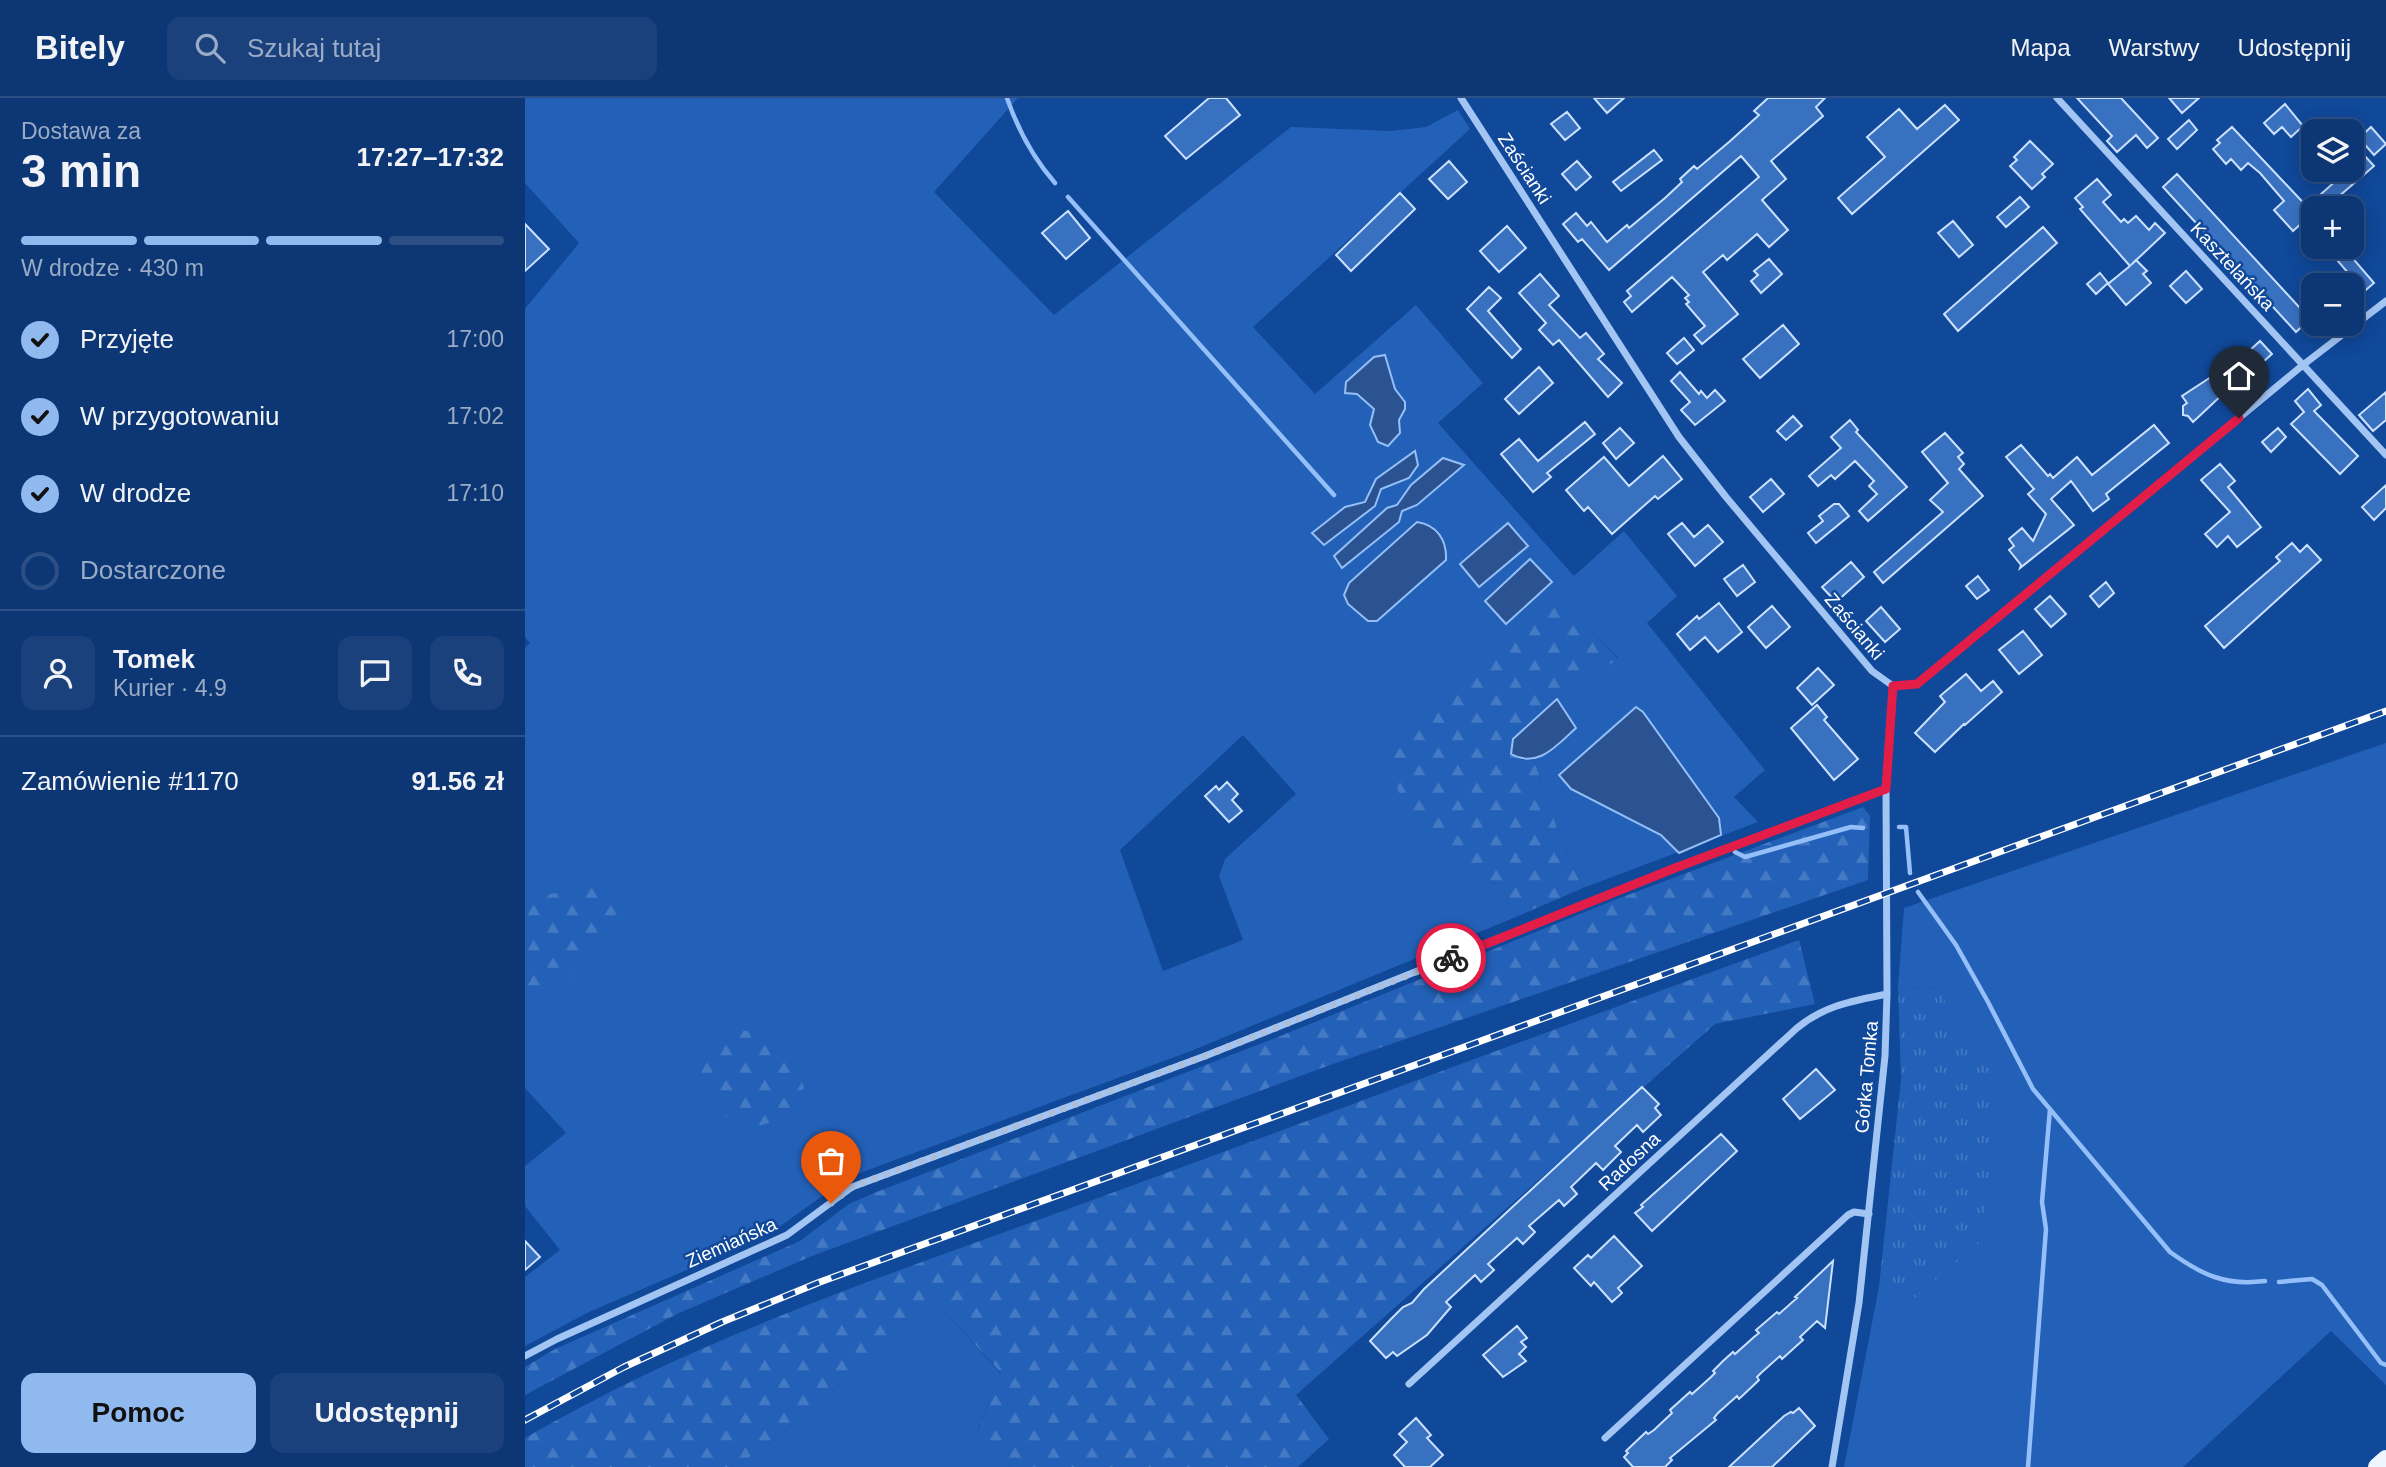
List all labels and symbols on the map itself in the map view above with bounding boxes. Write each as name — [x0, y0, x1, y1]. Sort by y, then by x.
street label: Zaścianki — [1494, 129, 1555, 208]
street label: Kasztelańska — [2186, 218, 2279, 315]
pin — [2209, 346, 2269, 418]
street label: Zaścianki — [1821, 589, 1888, 664]
courier — [1416, 923, 1486, 993]
street label: Górka Tomka — [1851, 1020, 1882, 1134]
street label: Radosna — [1594, 1127, 1665, 1195]
pin — [801, 1131, 861, 1203]
street label: Ziemiańska — [683, 1213, 780, 1272]

